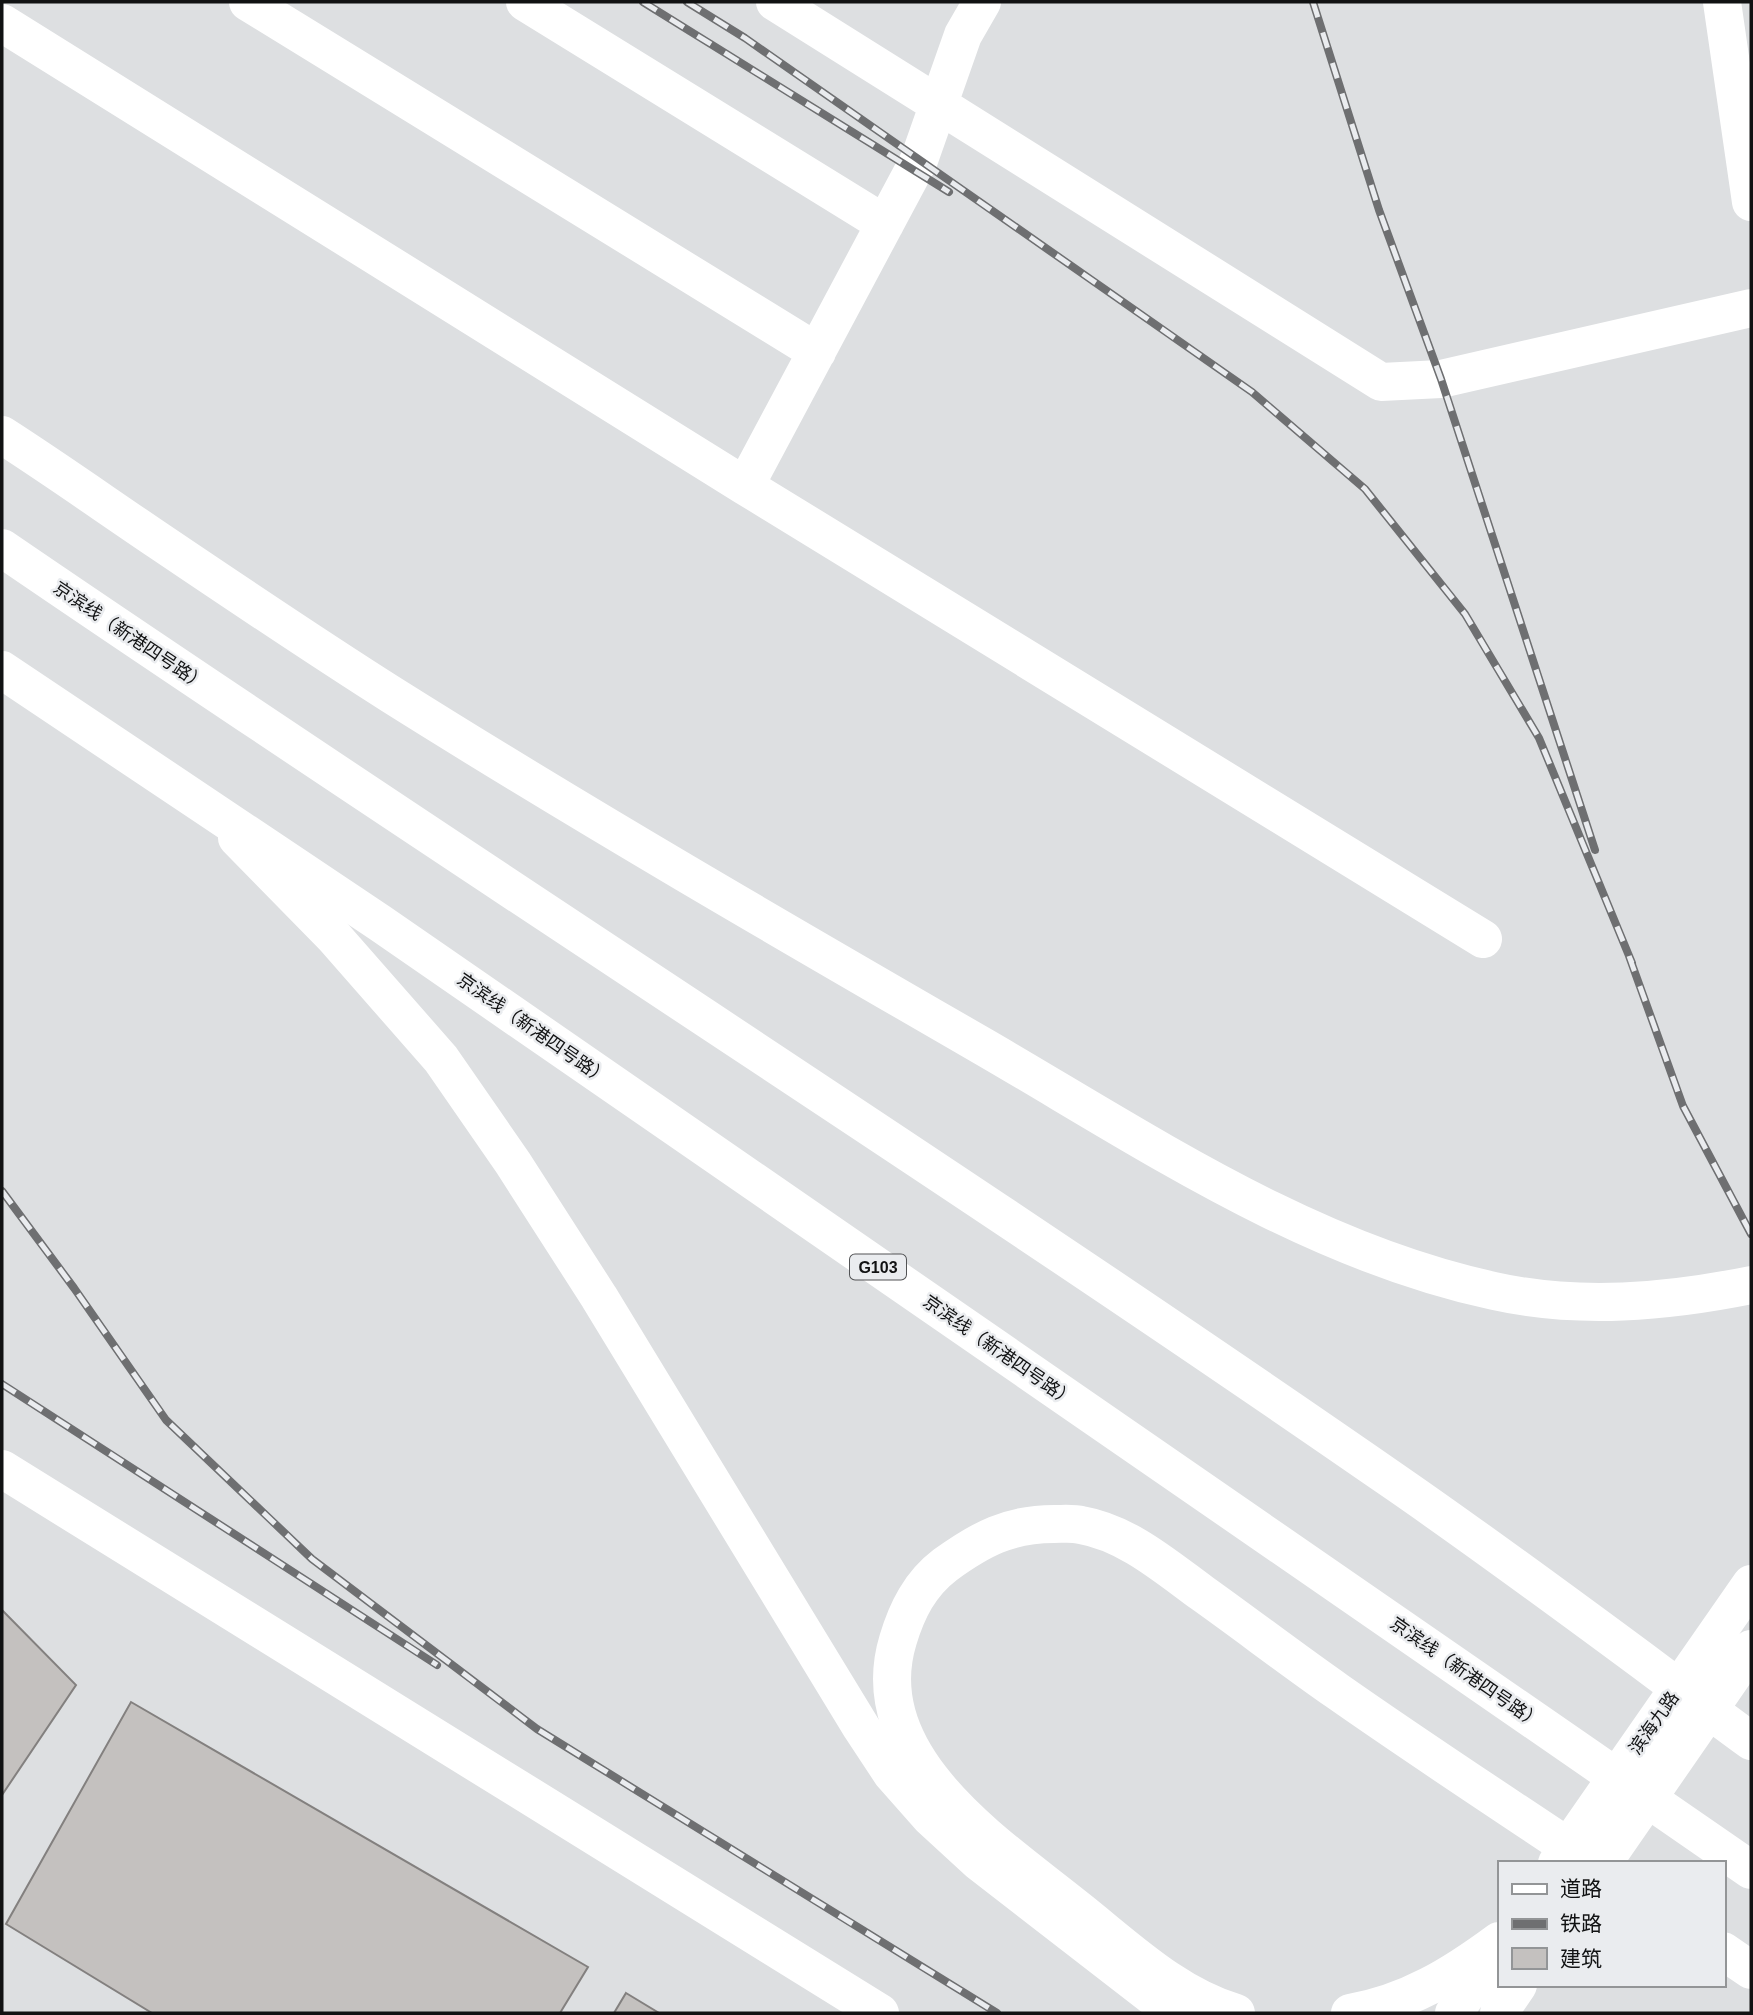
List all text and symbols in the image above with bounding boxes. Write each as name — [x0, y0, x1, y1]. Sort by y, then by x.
street label: 京滨线（新港四号路） — [50, 577, 210, 695]
street label: 京滨线（新港四号路） — [454, 969, 612, 1089]
road number: G103 — [850, 1254, 906, 1280]
street label: 京滨线（新港四号路） — [920, 1291, 1078, 1411]
street label: 京滨线（新港四号路） — [1387, 1613, 1545, 1733]
street label: 滨海九路 — [1625, 1688, 1683, 1758]
legend — [1498, 1861, 1725, 1987]
text: 道路 — [1560, 1877, 1602, 1900]
text: 铁路 — [1560, 1912, 1602, 1935]
text: 建筑 — [1560, 1947, 1602, 1970]

